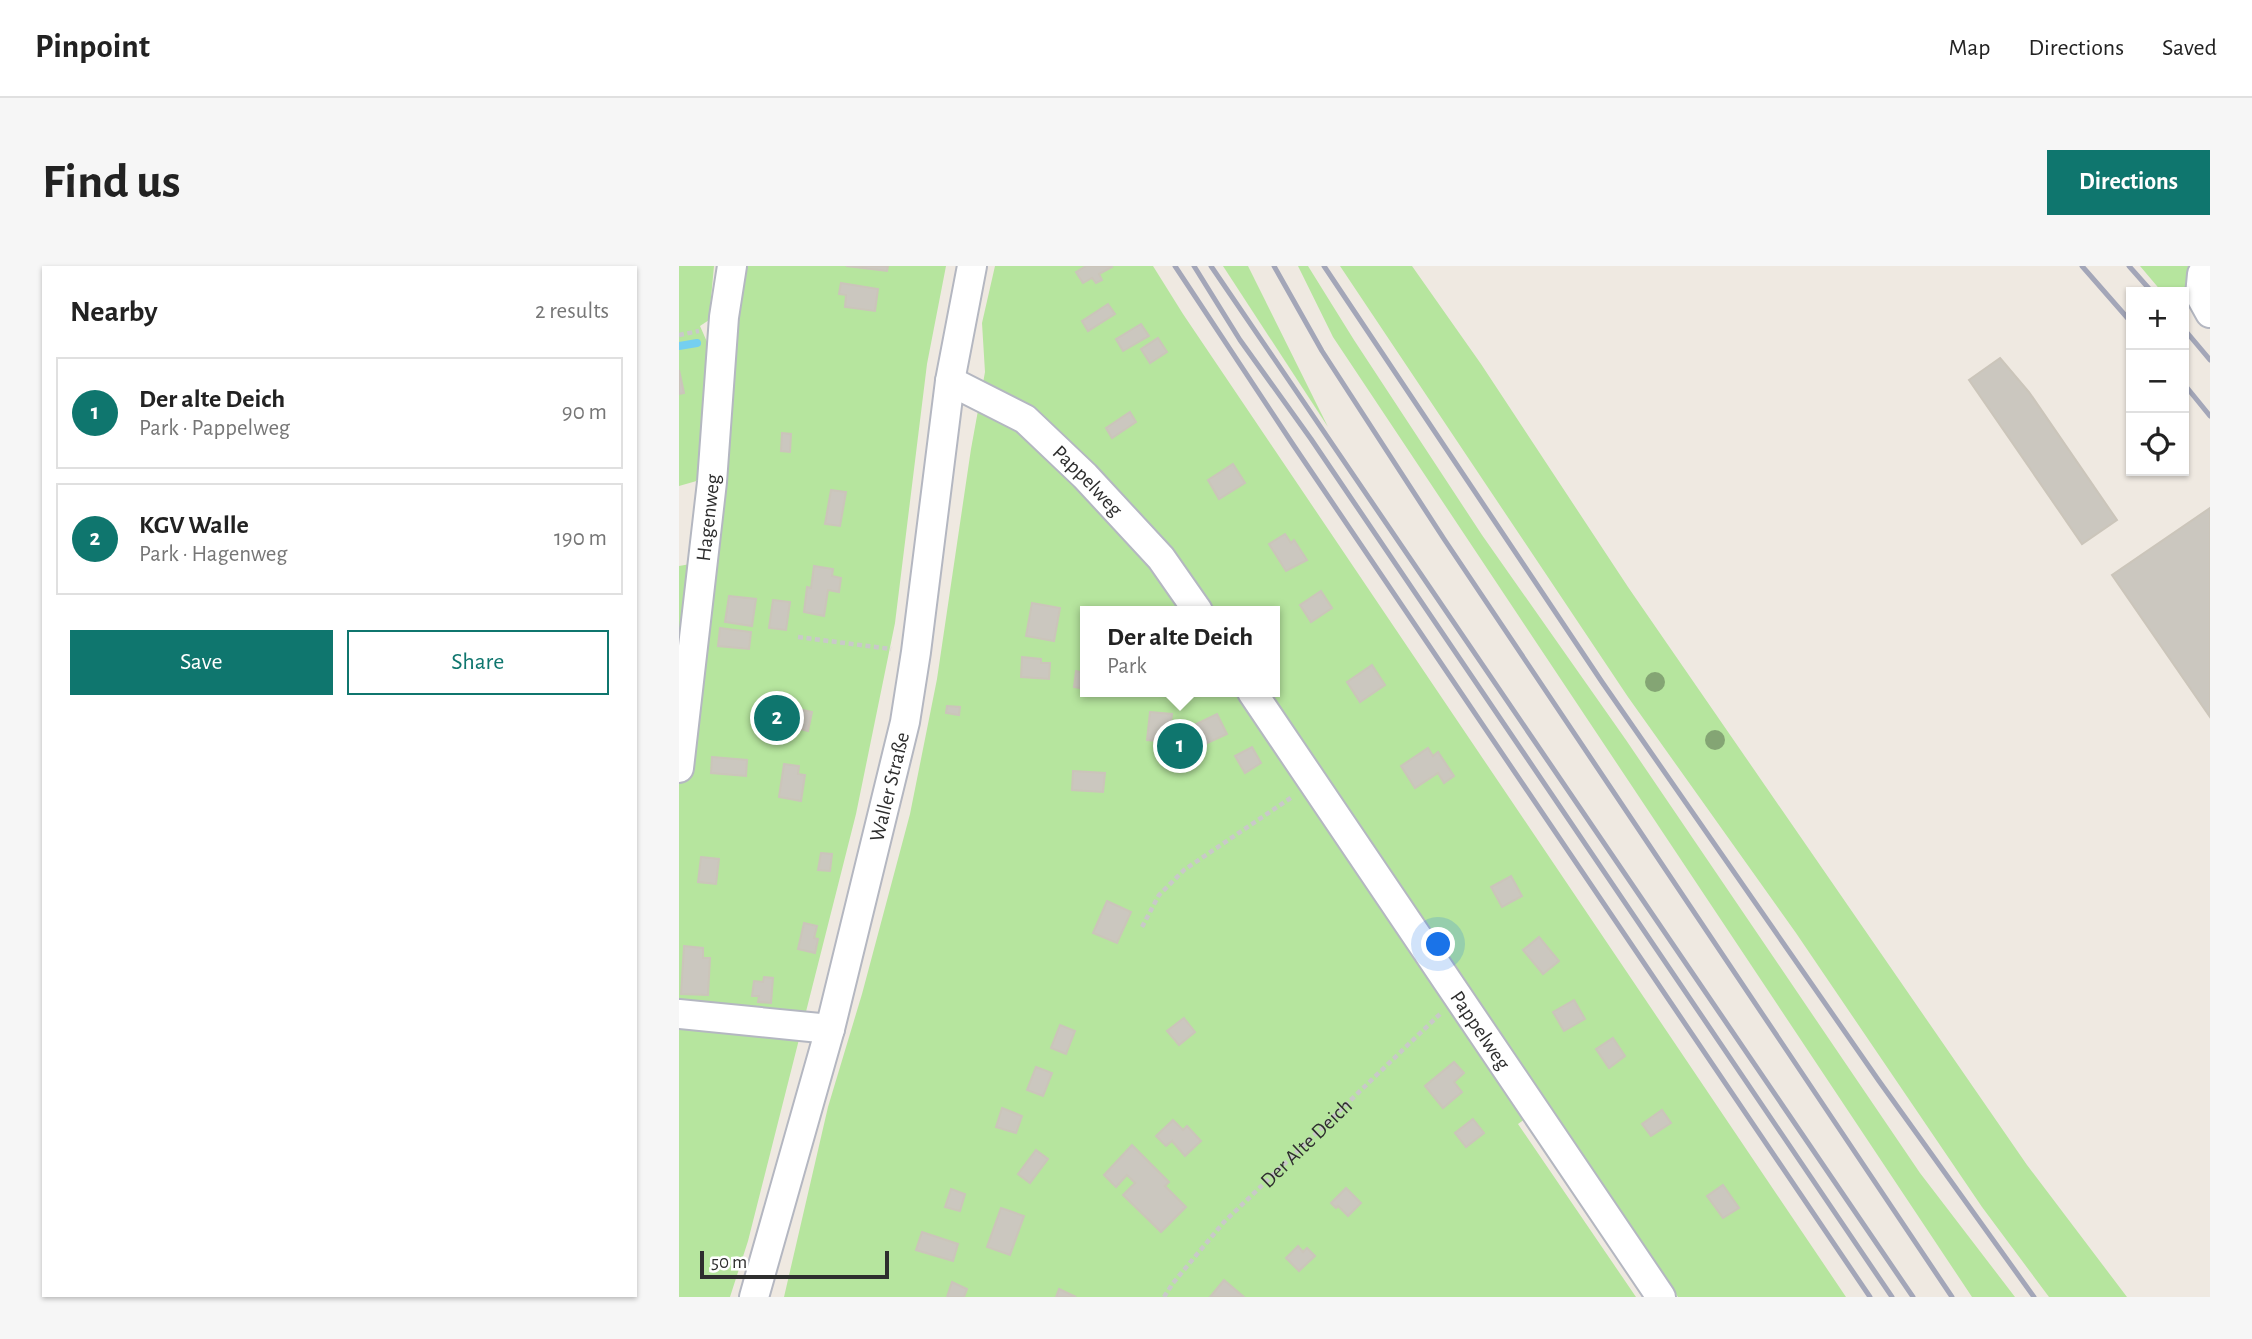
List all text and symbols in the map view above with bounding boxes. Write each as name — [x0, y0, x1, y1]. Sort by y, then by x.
text: Pinpoint — [35, 31, 150, 64]
text: Map — [1948, 36, 1990, 60]
text: Directions — [2028, 36, 2124, 60]
text: Saved — [2162, 36, 2217, 60]
button: Directions — [2047, 150, 2210, 215]
text: Find us — [42, 158, 181, 207]
map controls — [2126, 287, 2189, 476]
button: + — [2126, 287, 2189, 350]
text: Nearby — [70, 297, 158, 327]
text: 2 results — [535, 300, 609, 323]
button: − — [2126, 350, 2189, 413]
text: Der alte Deich — [139, 386, 285, 412]
text: 1 — [91, 401, 99, 424]
text: 90 m — [562, 401, 607, 424]
button: locate — [2126, 413, 2189, 476]
text: Park · Pappelweg — [139, 417, 290, 440]
street label: Pappelweg — [1049, 441, 1127, 521]
street label: Hagenweg — [693, 473, 724, 562]
text: KGV Walle — [139, 512, 249, 538]
text: 2 — [90, 527, 100, 550]
text: 190 m — [554, 527, 607, 550]
text: Park · Hagenweg — [139, 543, 287, 566]
popup — [1080, 606, 1280, 697]
text: Der alte Deich — [1107, 624, 1253, 650]
button: Save — [70, 630, 333, 695]
button: Share — [347, 630, 609, 695]
text: Park — [1107, 655, 1147, 678]
pin: 2 — [754, 692, 800, 744]
pin: 1 — [1157, 720, 1203, 772]
street label: Waller Straße — [866, 730, 913, 844]
your location — [1421, 927, 1455, 961]
street label: Pappelweg — [1446, 987, 1514, 1074]
street label: Der Alte Deich — [1257, 1095, 1356, 1192]
scale bar — [700, 1248, 889, 1280]
text: 50 m — [711, 1253, 747, 1272]

